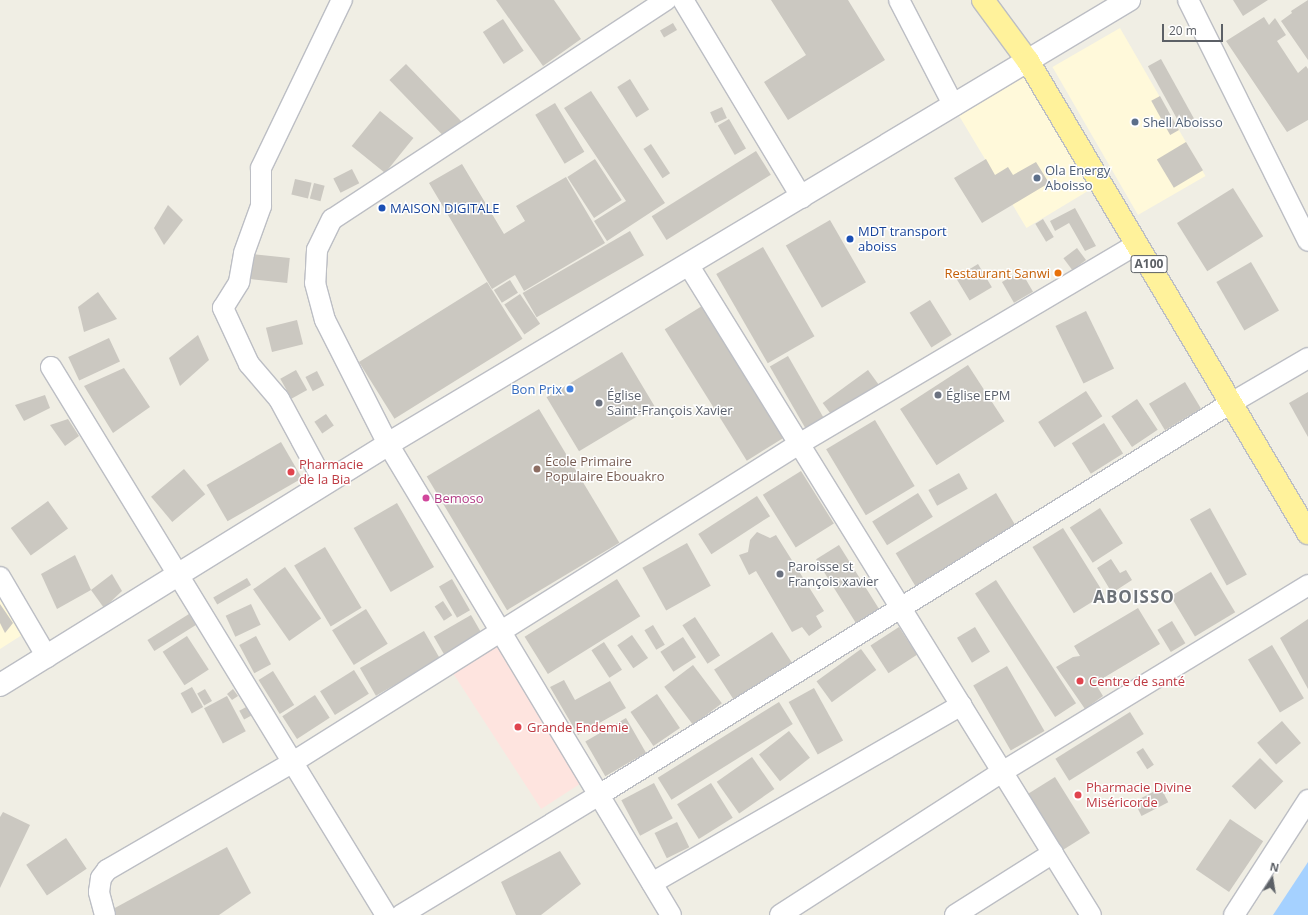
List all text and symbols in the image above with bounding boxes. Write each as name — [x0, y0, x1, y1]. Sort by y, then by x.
scale bar — [1164, 16, 1225, 42]
text: 20 m — [1169, 22, 1197, 39]
place label: Shell Aboisso — [1143, 114, 1223, 130]
marker: Shell Aboisso — [1130, 117, 1140, 127]
place label: Ola Energy Aboisso — [1045, 163, 1110, 194]
marker: Ola Energy Aboisso — [1032, 173, 1042, 183]
place label: MAISON DIGITALE — [390, 200, 499, 216]
marker: MAISON DIGITALE — [377, 203, 387, 213]
place label: MDT transport aboiss — [858, 224, 947, 255]
marker: MDT transport aboiss — [845, 234, 855, 244]
road number: A100 — [1130, 254, 1168, 274]
place label: Restaurant Sanwi — [944, 265, 1050, 281]
marker: Restaurant Sanwi — [1053, 268, 1063, 278]
place label: Bon Prix — [511, 381, 562, 397]
marker: Bon Prix — [565, 384, 575, 394]
place label: Église EPM — [946, 387, 1010, 403]
place label: Église Saint-François Xavier — [607, 388, 733, 419]
marker: Église EPM — [933, 390, 943, 400]
marker: Église Saint-François Xavier — [594, 398, 604, 408]
place label: École Primaire Populaire Ebouakro — [545, 454, 665, 485]
place label: Pharmacie de la Bia — [299, 457, 363, 488]
marker: École Primaire Populaire Ebouakro — [532, 464, 542, 474]
marker: Pharmacie de la Bia — [286, 467, 296, 477]
place label: Bemoso — [434, 490, 484, 506]
marker: Bemoso — [421, 493, 431, 503]
place label: Paroisse st François xavier — [788, 559, 879, 590]
marker: Paroisse st François xavier — [775, 569, 785, 579]
district label: ABOISSO — [1093, 587, 1175, 607]
place label: Centre de santé — [1089, 673, 1185, 689]
marker: Centre de santé — [1074, 675, 1086, 687]
place label: Grande Endemie — [527, 719, 629, 735]
marker: Grande Endemie — [512, 721, 524, 733]
place label: Pharmacie Divine Miséricorde — [1086, 780, 1192, 811]
marker: Pharmacie Divine Miséricorde — [1073, 790, 1083, 800]
north arrow — [1252, 859, 1292, 899]
text: N — [1269, 859, 1281, 875]

